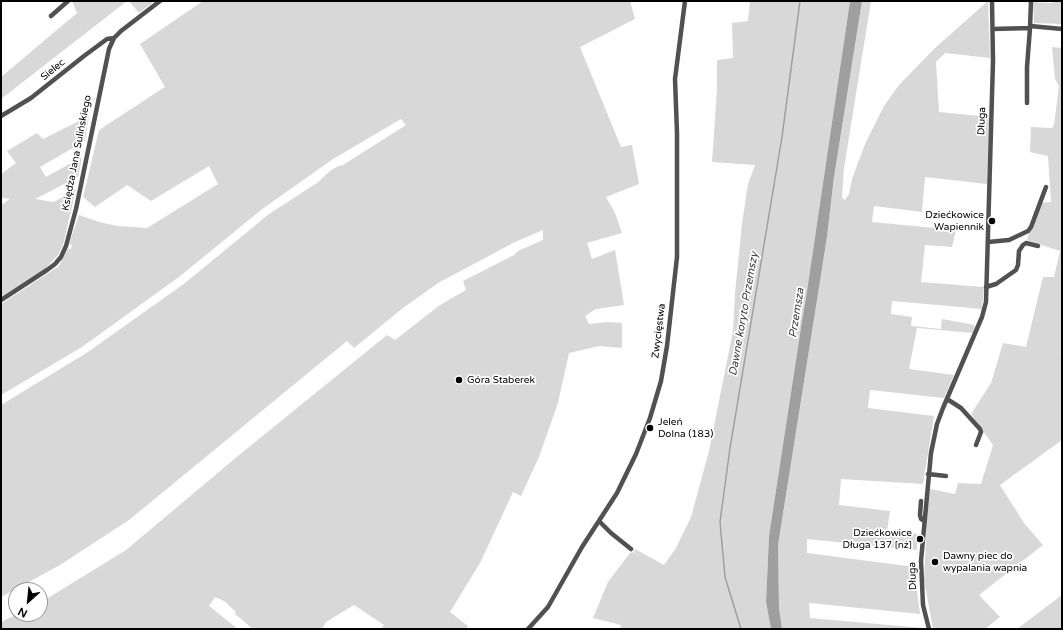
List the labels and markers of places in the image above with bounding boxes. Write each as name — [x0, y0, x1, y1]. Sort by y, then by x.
place label: Dziećkowice Wapiennik — [925, 209, 984, 232]
marker: Dziećkowice Wapiennik — [987, 216, 997, 226]
place label: Góra Staberek — [467, 374, 535, 386]
marker: Góra Staberek — [454, 375, 464, 385]
place label: Jeleń Dolna (183) — [658, 416, 713, 440]
marker: Jeleń Dolna (183) — [645, 423, 655, 433]
place label: Dziećkowice Długa 137 [nż] — [843, 527, 912, 550]
marker: Dziećkowice Długa 137 [nż] — [915, 534, 925, 544]
place label: Dawny piec do wypalania wapnia — [943, 550, 1027, 574]
marker: Dawny piec do wypalania wapnia — [930, 557, 940, 567]

